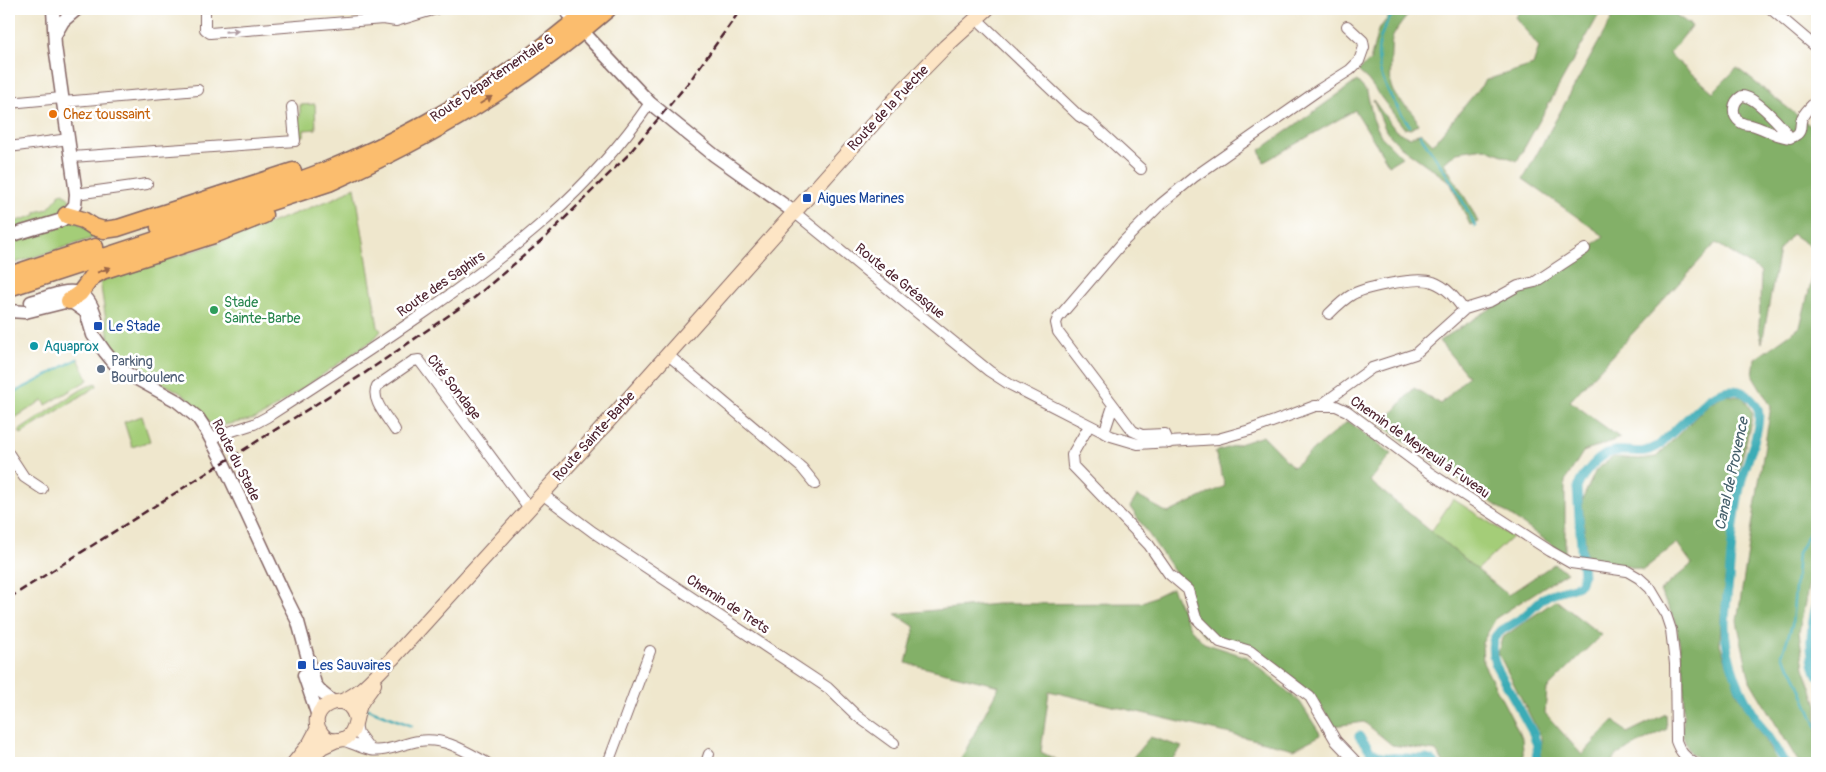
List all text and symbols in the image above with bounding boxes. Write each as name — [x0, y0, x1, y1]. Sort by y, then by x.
one-way arrow — [225, 26, 241, 34]
street label: Route Départementale 6 — [427, 30, 557, 126]
street label: Route de la Puèche — [844, 62, 932, 154]
one-way arrow — [480, 96, 493, 105]
place label: Chez toussaint — [63, 106, 151, 123]
marker: Chez toussaint — [47, 108, 59, 120]
place label: Aigues Marines — [817, 190, 905, 207]
marker: Aigues Marines — [801, 192, 813, 204]
street label: Route de Gréasque — [852, 240, 948, 322]
street label: Route des Saphirs — [394, 247, 489, 321]
one-way arrow — [97, 266, 112, 274]
place label: Stade Sainte-Barbe — [224, 294, 301, 327]
marker: Stade Sainte-Barbe — [208, 304, 220, 316]
place label: Le Stade — [108, 318, 160, 335]
marker: Le Stade — [92, 320, 104, 332]
place label: Aquaprox — [44, 338, 99, 355]
marker: Aquaprox — [28, 340, 40, 352]
street label: Cité Sondage — [423, 351, 485, 423]
place label: Parking Bourboulenc — [111, 353, 185, 386]
marker: Parking Bourboulenc — [95, 363, 107, 375]
street label: Route Sainte-Barbe — [549, 388, 639, 484]
street label: Chemin de Meyreuil à Fuveau — [1347, 392, 1493, 502]
water label: Canal de Provence — [1711, 414, 1754, 532]
street label: Route du Stade — [208, 416, 264, 504]
street label: Chemin de Trets — [683, 571, 773, 638]
place label: Les Sauvaires — [312, 657, 391, 674]
marker: Les Sauvaires — [296, 659, 308, 671]

